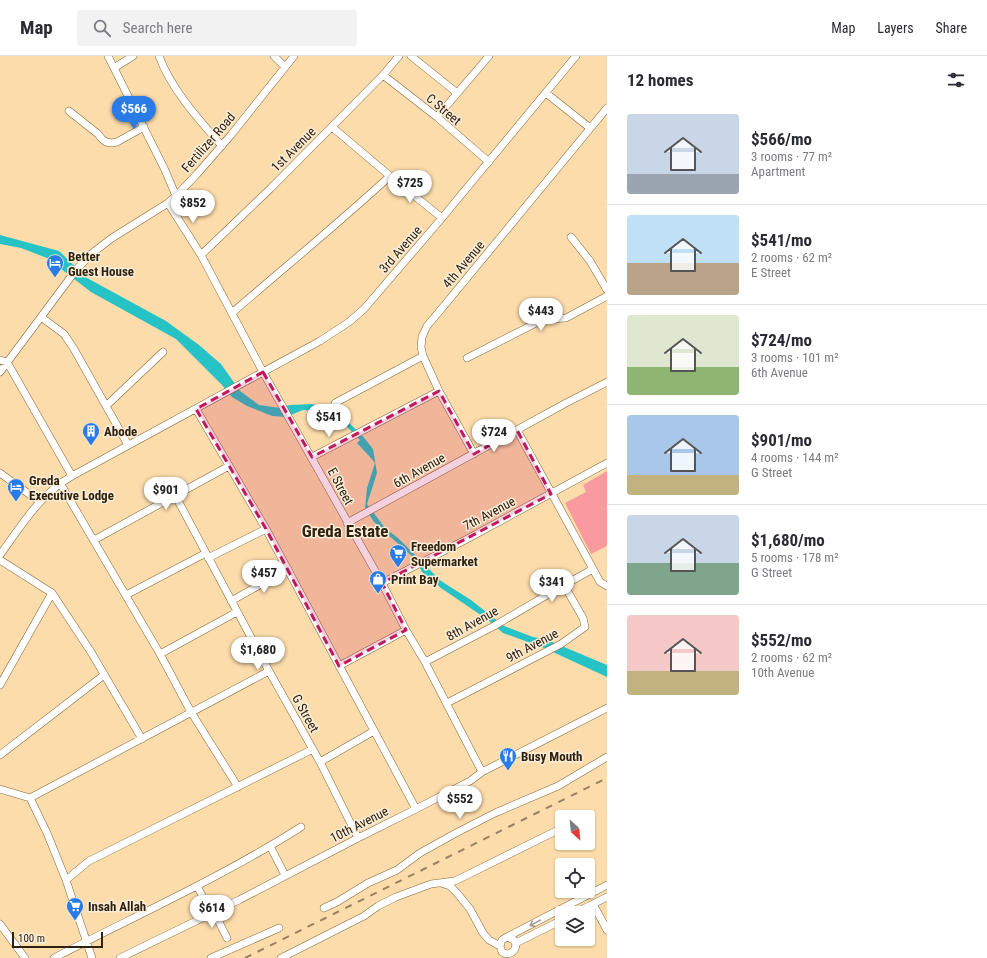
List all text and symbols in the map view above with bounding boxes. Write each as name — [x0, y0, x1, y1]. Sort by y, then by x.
search box — [77, 10, 357, 46]
text: Map — [20, 16, 53, 39]
icon: search — [91, 17, 113, 39]
text: Search here — [123, 19, 193, 37]
text: Map — [831, 20, 855, 36]
text: Layers — [877, 20, 914, 36]
text: Share — [936, 20, 967, 36]
icon: filters — [945, 69, 967, 91]
text: 12 homes — [627, 70, 693, 90]
street label: C Street — [423, 91, 464, 128]
pin: $566 — [110, 96, 158, 130]
text: $566 — [121, 101, 147, 116]
street label: Fertilizer Road — [178, 109, 238, 175]
street label: 1st Avenue — [268, 124, 319, 175]
text: $566/mo — [751, 129, 812, 149]
icon: home — [659, 130, 707, 178]
text: 3 rooms · 77 m² — [751, 149, 832, 164]
text: Apartment — [751, 164, 805, 179]
pin: $725 — [386, 170, 434, 204]
text: $725 — [397, 175, 423, 190]
pin: $852 — [169, 190, 217, 224]
text: $852 — [180, 195, 206, 210]
street label: 3rd Avenue — [376, 223, 425, 276]
text: $541/mo — [751, 230, 812, 250]
icon: home — [659, 231, 707, 279]
street label: 4th Avenue — [439, 238, 487, 291]
place label: Better Guest House — [68, 249, 134, 279]
text: 2 rooms · 62 m² — [751, 250, 832, 265]
hotel icon: Better Guest House — [45, 253, 65, 278]
text: E Street — [751, 265, 791, 280]
pin: $443 — [517, 298, 565, 332]
text: $443 — [528, 303, 554, 318]
text: $724/mo — [751, 330, 812, 350]
icon: home — [659, 331, 707, 379]
text: 3 rooms · 101 m² — [751, 350, 838, 365]
text: 6th Avenue — [751, 365, 808, 380]
pin: $541 — [305, 404, 353, 438]
text: $541 — [316, 409, 342, 424]
pin: $724 — [470, 419, 518, 453]
building icon: Abode — [81, 421, 101, 446]
place label: Abode — [104, 424, 137, 439]
text: $724 — [481, 424, 507, 439]
text: $901/mo — [751, 430, 812, 450]
icon: home — [659, 431, 707, 479]
street label: 6th Avenue — [391, 450, 448, 491]
text: 4 rooms · 144 m² — [751, 450, 838, 465]
street label: E Street — [325, 465, 357, 508]
text: G Street — [751, 465, 792, 480]
place label: Greda Executive Lodge — [29, 473, 114, 503]
hotel icon: Greda Executive Lodge — [6, 477, 26, 502]
pin: $901 — [142, 477, 190, 511]
text: $901 — [153, 482, 179, 497]
street label: 7th Avenue — [461, 493, 518, 533]
district label: Greda Estate — [302, 521, 388, 541]
text: $1,680/mo — [751, 530, 825, 550]
icon: home — [659, 531, 707, 579]
place label: Freedom Supermarket — [411, 539, 478, 569]
supermarket icon: Freedom Supermarket — [388, 543, 408, 568]
text: 5 rooms · 178 m² — [751, 550, 838, 565]
pin: $457 — [240, 560, 288, 594]
text: $457 — [251, 565, 277, 580]
text: G Street — [751, 565, 792, 580]
shop icon: Print Bay — [368, 569, 388, 594]
pin: $341 — [528, 569, 576, 603]
place label: Print Bay — [391, 572, 439, 587]
text: $341 — [539, 574, 565, 589]
street label: 8th Avenue — [444, 603, 501, 644]
street label: 9th Avenue — [504, 625, 561, 665]
text: $552/mo — [751, 630, 812, 650]
icon: home — [659, 631, 707, 679]
pin: $1,680 — [225, 637, 291, 671]
text: $1,680 — [240, 642, 276, 657]
text: 2 rooms · 62 m² — [751, 650, 832, 665]
text: 10th Avenue — [751, 665, 814, 680]
street label: G Street — [289, 692, 322, 735]
restaurant icon: Busy Mouth — [498, 746, 518, 771]
place label: Busy Mouth — [521, 749, 582, 764]
pin: $552 — [436, 786, 484, 820]
text: $552 — [447, 791, 473, 806]
street label: 10th Avenue — [328, 803, 391, 846]
north arrow — [555, 810, 595, 850]
map controls — [555, 810, 595, 946]
button: locate — [555, 858, 595, 898]
pin: $614 — [188, 895, 236, 929]
supermarket icon: Insah Allah — [65, 896, 85, 921]
place label: Insah Allah — [88, 899, 146, 914]
text: $614 — [199, 900, 225, 915]
button: layers — [555, 906, 595, 946]
one-way arrow — [529, 920, 541, 927]
scale bar — [12, 930, 103, 949]
text: 100 m — [18, 932, 45, 945]

